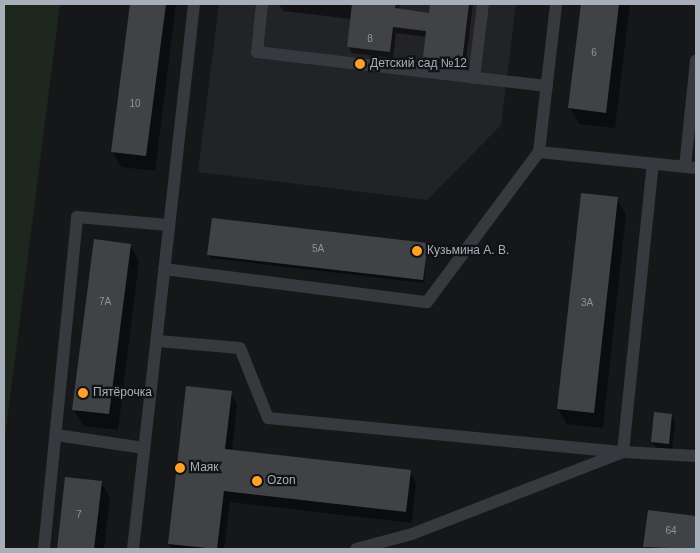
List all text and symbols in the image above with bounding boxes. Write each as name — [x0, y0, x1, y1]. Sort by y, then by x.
house number: 8 — [367, 33, 373, 45]
house number: 6 — [591, 47, 597, 59]
place label: Детский сад №12 — [370, 57, 467, 71]
marker: Детский сад №12 — [354, 58, 366, 70]
house number: 10 — [129, 98, 141, 110]
house number: 5А — [312, 243, 324, 255]
place label: Кузьмина А. В. — [427, 244, 509, 258]
marker: Кузьмина А. В. — [411, 245, 423, 257]
house number: 7А — [99, 296, 111, 308]
house number: 3А — [581, 297, 593, 309]
place label: Пятёрочка — [93, 386, 152, 400]
marker: Пятёрочка — [77, 387, 89, 399]
place label: Маяк — [190, 461, 219, 475]
marker: Маяк — [174, 462, 186, 474]
place label: Ozon — [267, 474, 296, 488]
marker: Ozon — [251, 475, 263, 487]
house number: 7 — [76, 509, 82, 521]
house number: 64 — [665, 525, 677, 537]

